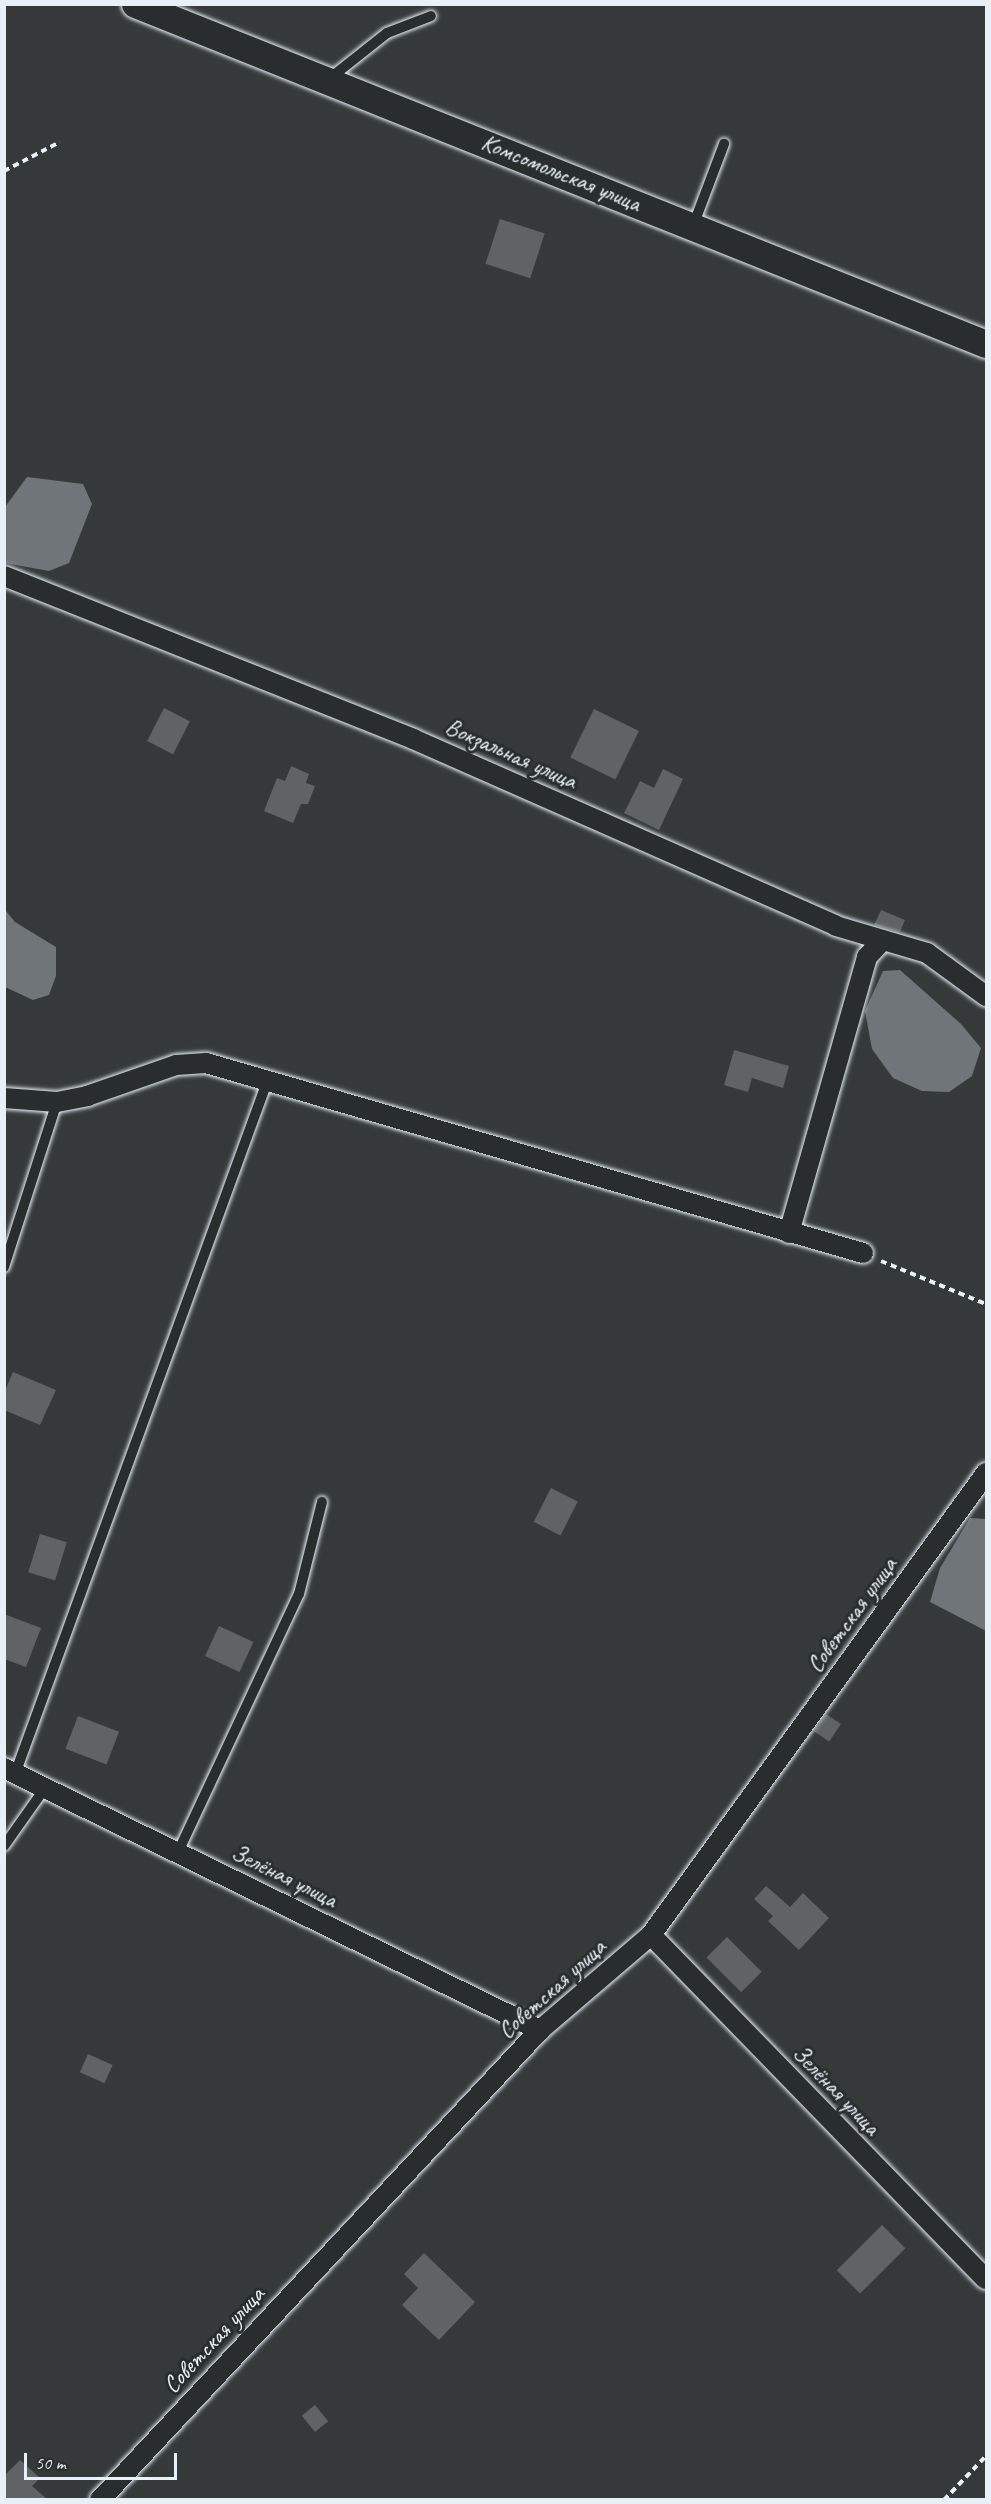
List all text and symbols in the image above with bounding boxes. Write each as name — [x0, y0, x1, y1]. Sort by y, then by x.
street label: Комсомольская улица — [476, 127, 646, 219]
street label: Вокзальная улица — [440, 712, 582, 796]
street label: Советская улица — [800, 1551, 904, 1679]
street label: Зелёная улица — [225, 1837, 343, 1915]
street label: Советская улица — [491, 1932, 613, 2046]
street label: Зелёная улица — [785, 2038, 887, 2142]
street label: Советская улица — [157, 2280, 271, 2400]
scale bar — [27, 2441, 180, 2479]
text: 50 m — [35, 2452, 66, 2474]

